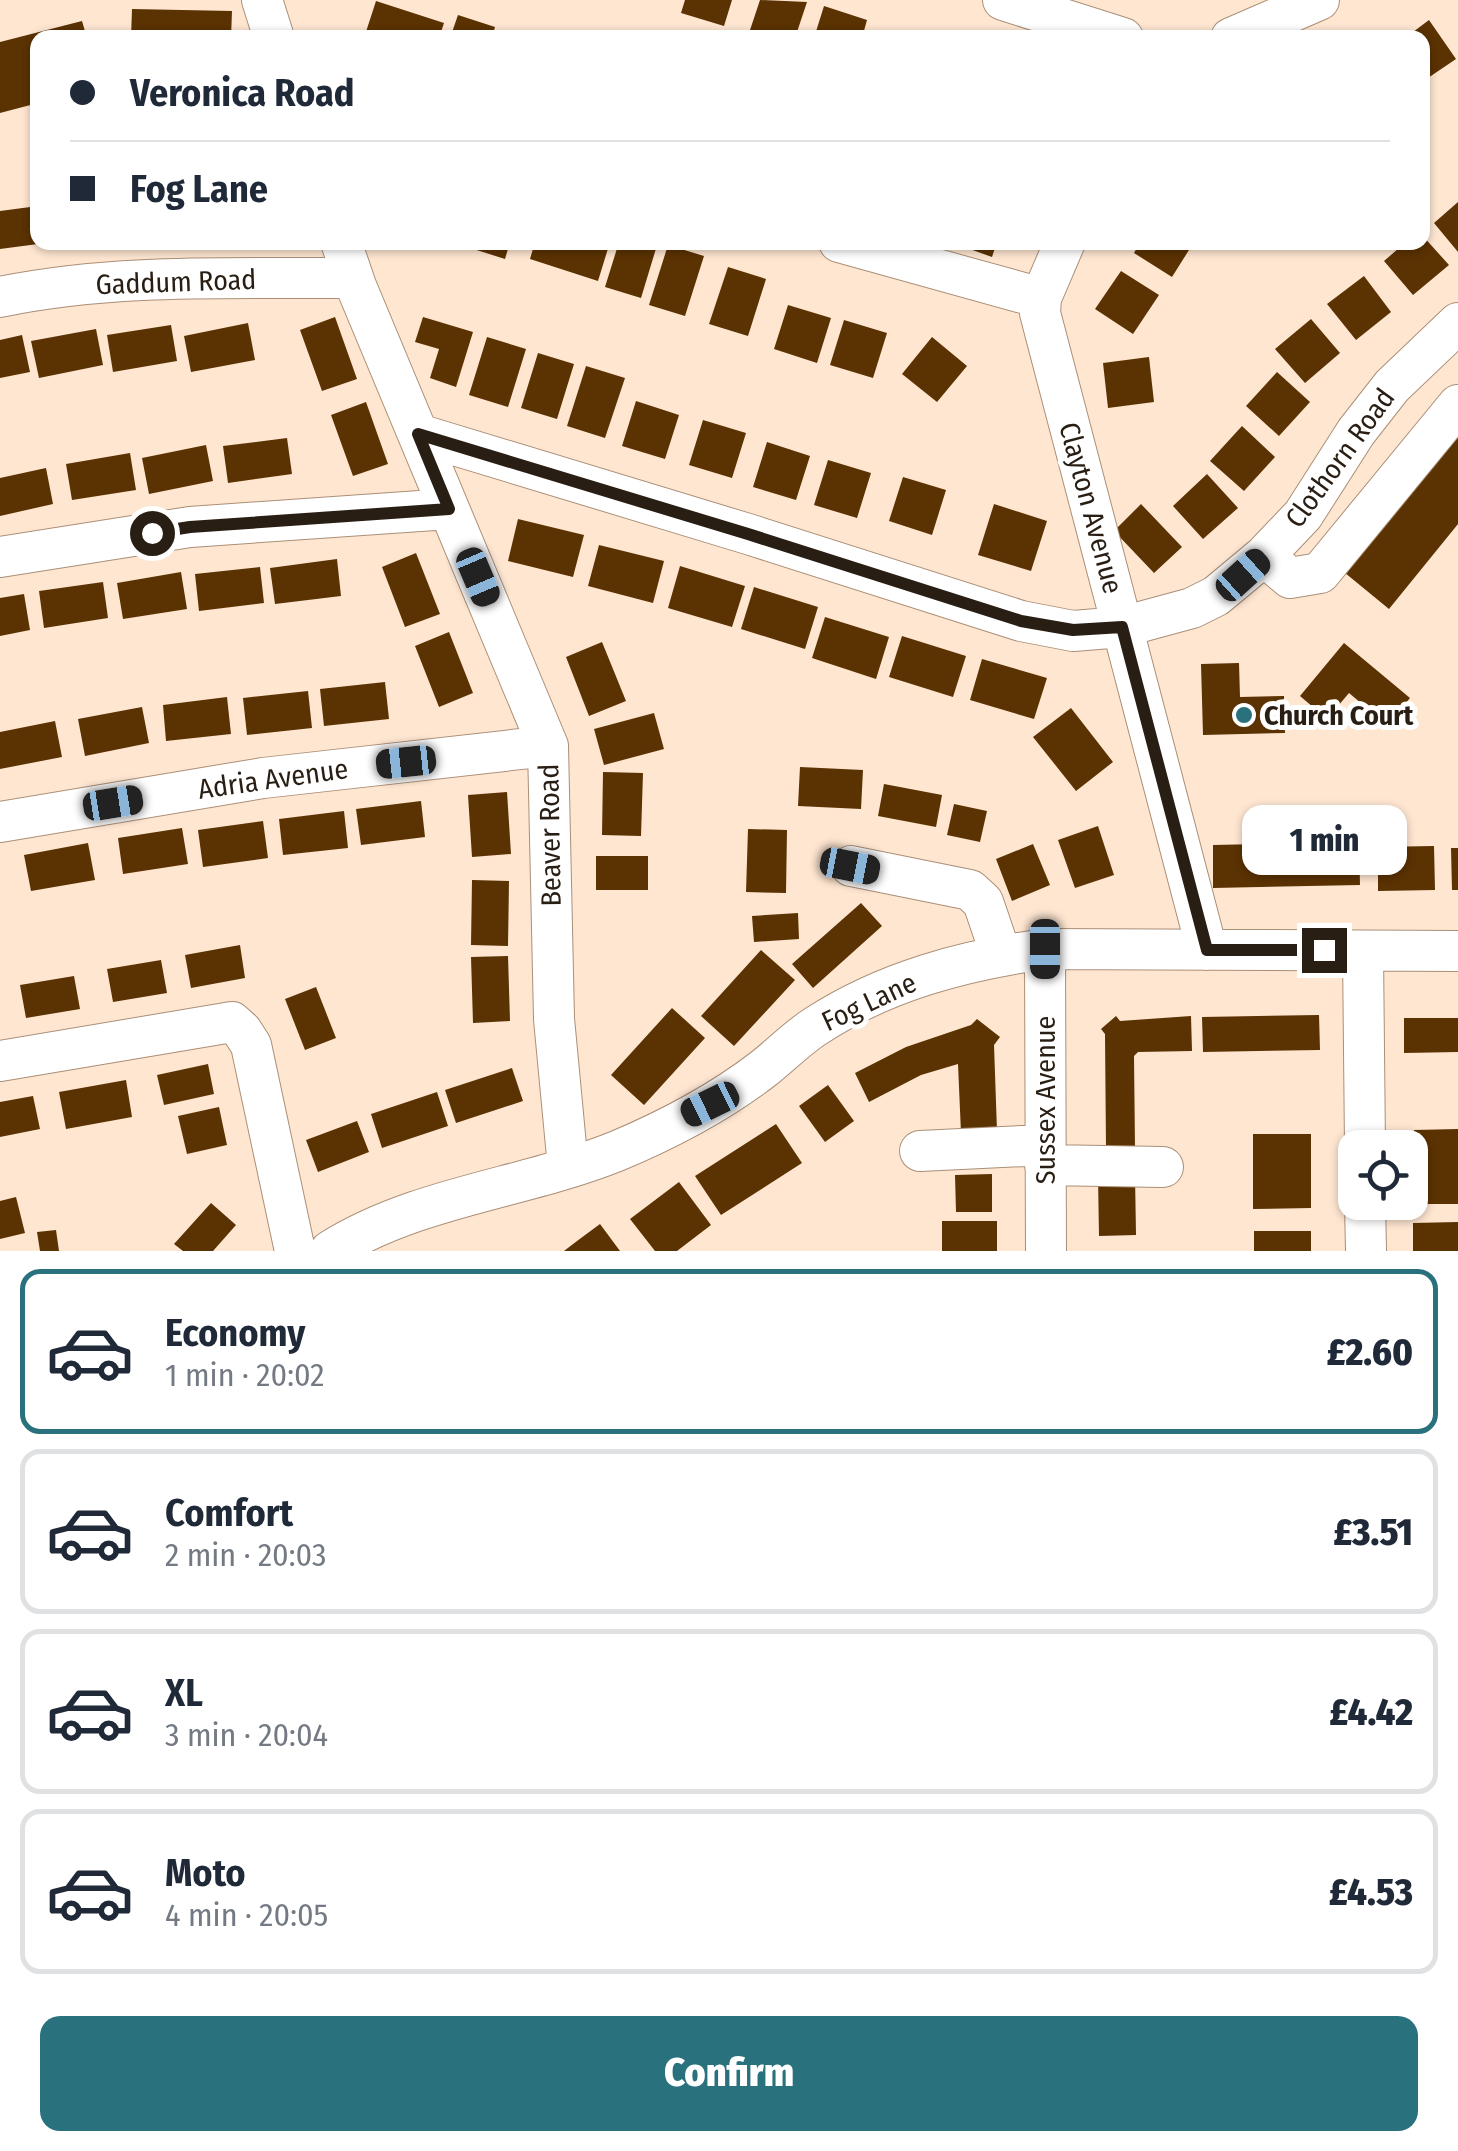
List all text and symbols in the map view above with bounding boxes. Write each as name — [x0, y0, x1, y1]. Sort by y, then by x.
text: Veronica Road — [130, 70, 355, 116]
text: Fog Lane — [130, 166, 268, 212]
street label: Gaddum Road — [95, 263, 257, 301]
street label: Clothorn Road — [1279, 382, 1401, 534]
street label: Clayton Avenue — [1052, 419, 1130, 597]
route start — [130, 511, 175, 556]
car — [452, 544, 504, 610]
car — [1211, 544, 1275, 606]
place label: Church Court — [1264, 699, 1415, 732]
marker: Church Court — [1233, 704, 1255, 726]
car — [375, 744, 437, 780]
street label: Adria Avenue — [196, 752, 350, 806]
street label: Beaver Road — [532, 763, 568, 907]
car — [81, 783, 145, 823]
callout: 1 min — [1242, 805, 1406, 875]
text: 1 min — [1290, 821, 1359, 859]
car — [818, 846, 882, 886]
car — [1030, 919, 1060, 979]
route end — [1302, 928, 1347, 973]
street label: Fog Lane — [817, 966, 921, 1038]
street label: Sussex Avenue — [1029, 1016, 1062, 1184]
car — [676, 1077, 744, 1131]
map controls — [1338, 1130, 1428, 1220]
button: locate — [1338, 1130, 1428, 1220]
icon: car — [45, 1307, 135, 1397]
text: Economy — [165, 1310, 305, 1356]
text: £2.60 — [1327, 1329, 1413, 1375]
text: 1 min · 20:02 — [165, 1356, 324, 1394]
icon: car — [45, 1487, 135, 1577]
text: Comfort — [165, 1490, 293, 1536]
text: £3.51 — [1333, 1509, 1413, 1555]
text: 2 min · 20:03 — [165, 1536, 326, 1574]
icon: car — [45, 1667, 135, 1757]
text: XL — [165, 1670, 203, 1716]
text: £4.42 — [1330, 1689, 1413, 1735]
text: 3 min · 20:04 — [165, 1716, 328, 1754]
icon: car — [45, 1847, 135, 1937]
text: Moto — [165, 1850, 246, 1896]
text: £4.53 — [1329, 1869, 1413, 1915]
text: 4 min · 20:05 — [165, 1896, 328, 1934]
button: Confirm — [40, 2016, 1418, 2131]

